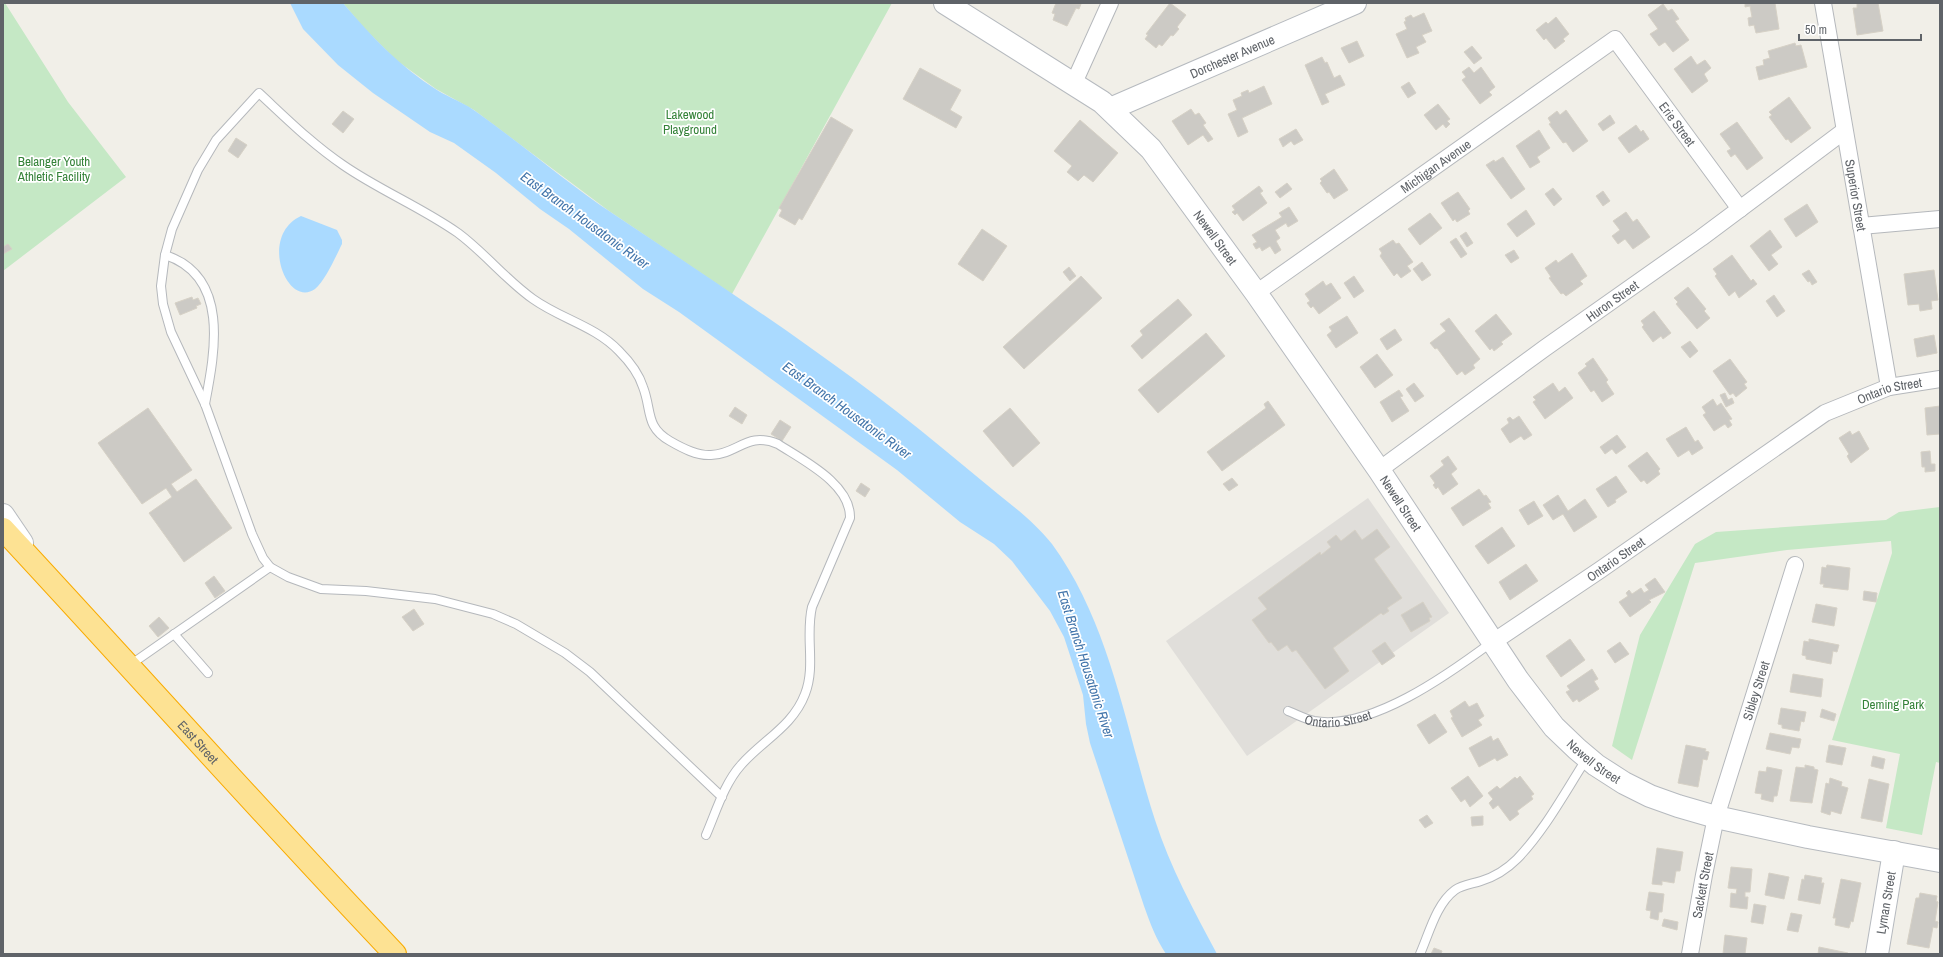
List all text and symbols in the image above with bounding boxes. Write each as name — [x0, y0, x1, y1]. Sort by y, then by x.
scale bar — [1799, 16, 1921, 42]
text: 50 m — [1805, 22, 1827, 38]
street label: Dorchester Avenue — [1187, 31, 1277, 82]
street label: Erie Street — [1655, 98, 1699, 150]
park label: Lakewood Playground — [663, 106, 717, 138]
street label: Michigan Avenue — [1397, 136, 1474, 197]
park label: Belanger Youth Athletic Facility — [17, 153, 91, 185]
street label: Superior Street — [1841, 158, 1870, 232]
water label: East Branch Housatonic River — [517, 167, 654, 273]
street label: Newell Street — [1190, 207, 1241, 268]
street label: Huron Street — [1583, 277, 1642, 326]
water label: East Branch Housatonic River — [779, 357, 916, 463]
street label: Ontario Street — [1855, 374, 1923, 408]
street label: Newell Street — [1376, 472, 1425, 535]
street label: Ontario Street — [1583, 533, 1648, 586]
water label: East Branch Housatonic River — [1054, 588, 1119, 741]
street label: Sibley Street — [1739, 659, 1773, 722]
park label: Deming Park — [1862, 696, 1925, 713]
street label: Ontario Street — [1302, 706, 1374, 731]
street label: East Street — [174, 717, 222, 768]
street label: Newell Street — [1563, 736, 1624, 788]
street label: Sackett Street — [1688, 851, 1718, 920]
street label: Lyman Street — [1872, 870, 1900, 935]

